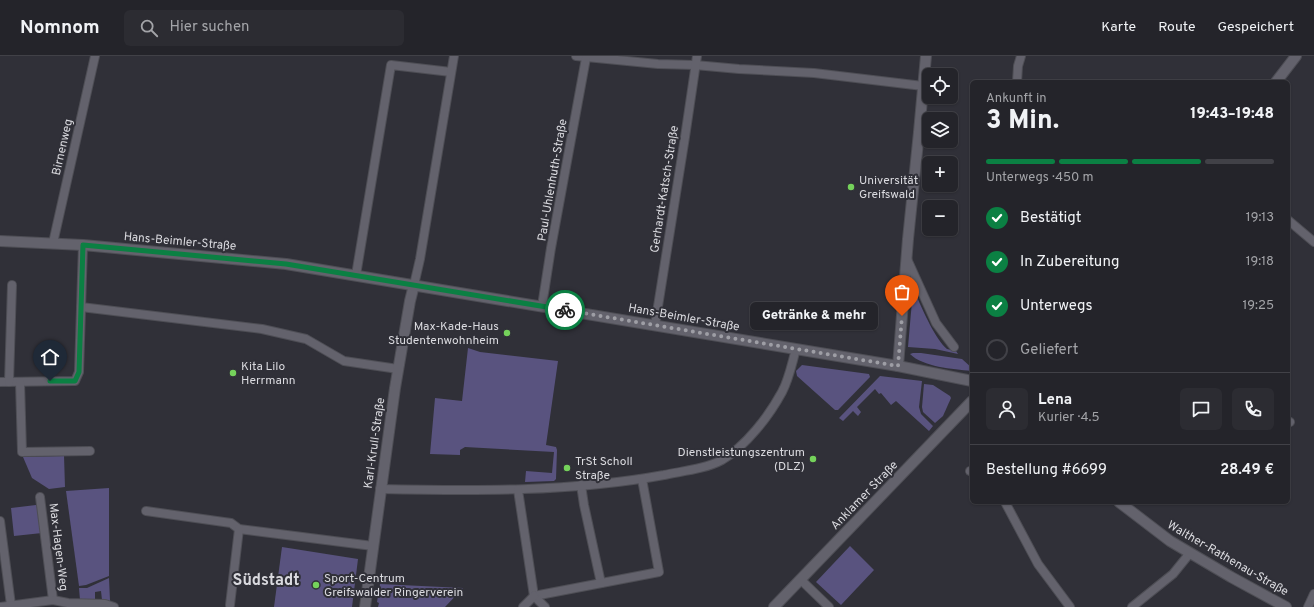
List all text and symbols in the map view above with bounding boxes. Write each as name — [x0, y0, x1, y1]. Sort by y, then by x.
search box — [124, 10, 404, 46]
text: Nomnom — [20, 16, 100, 40]
icon: search — [138, 17, 160, 39]
text: Hier suchen — [170, 18, 250, 37]
text: Karte — [1101, 19, 1136, 36]
text: Route — [1158, 19, 1195, 36]
text: Gespeichert — [1217, 19, 1294, 36]
map controls — [922, 68, 958, 236]
button: locate — [922, 68, 958, 104]
text: Ankunft in — [986, 91, 1047, 107]
text: 3 Min. — [986, 105, 1059, 138]
text: 19:43–19:48 — [1190, 105, 1274, 124]
button: layers — [922, 112, 958, 148]
street label: Birnenweg — [49, 117, 77, 177]
street label: Paul-Uhlenhuth-Straße — [534, 118, 572, 243]
street label: Gerhardt-Katsch-Straße — [647, 124, 683, 254]
button: + — [922, 156, 958, 192]
text: Unterwegs · 450 m — [986, 170, 1094, 186]
place label: Universität Greifswald — [859, 173, 918, 203]
marker: Universität Greifswald — [846, 182, 856, 192]
button: − — [922, 200, 958, 236]
icon: check — [986, 207, 1008, 229]
text: Bestätigt — [1020, 209, 1082, 228]
text: 19:13 — [1246, 210, 1274, 226]
street label: Hans-Beimler-Straße — [123, 229, 237, 255]
icon: check — [986, 251, 1008, 273]
text: In Zubereitung — [1020, 253, 1120, 272]
text: 19:18 — [1246, 254, 1274, 270]
pin — [885, 275, 919, 316]
icon: bag — [891, 281, 913, 303]
courier — [545, 290, 585, 330]
icon: check — [986, 295, 1008, 317]
text: Unterwegs — [1020, 297, 1093, 316]
text: 19:25 — [1242, 298, 1274, 314]
icon: bike — [554, 299, 576, 321]
street label: Hans-Beimler-Straße — [627, 300, 741, 336]
callout: Getränke & mehr — [750, 302, 878, 330]
text: Getränke & mehr — [762, 308, 866, 324]
place label: Max-Kade-Haus Studentenwohnheim — [388, 319, 499, 349]
marker: Max-Kade-Haus Studentenwohnheim — [502, 328, 512, 338]
pin — [33, 340, 67, 381]
text: Geliefert — [1020, 341, 1078, 360]
icon: home — [39, 346, 61, 368]
place label: Kita Lilo Herrmann — [241, 359, 296, 389]
marker: Kita Lilo Herrmann — [228, 368, 238, 378]
button: person — [986, 388, 1028, 430]
button: chat — [1180, 388, 1222, 430]
button: phone — [1232, 388, 1274, 430]
text: Lena — [1038, 391, 1072, 410]
street label: Karl-Krull-Straße — [361, 397, 389, 490]
text: Kurier · 4.5 — [1038, 410, 1100, 426]
place label: Dienstleistungszentrum (DLZ) — [677, 445, 805, 475]
place label: TrSt Scholl Straße — [575, 454, 633, 484]
marker: Dienstleistungszentrum (DLZ) — [808, 454, 818, 464]
street label: Anklamer Straße — [828, 458, 902, 534]
text: Bestellung #6699 — [986, 461, 1107, 480]
text: 28.49 € — [1220, 461, 1274, 480]
marker: TrSt Scholl Straße — [562, 463, 572, 473]
street label: Max-Hagen-Weg — [45, 502, 71, 592]
street label: Walther-Rathenau-Straße — [1164, 518, 1291, 600]
district label: Südstadt — [233, 571, 299, 591]
place label: Sport-Centrum Greifswalder Ringerverein — [324, 571, 463, 601]
marker: Sport-Centrum Greifswalder Ringerverein — [311, 580, 321, 590]

